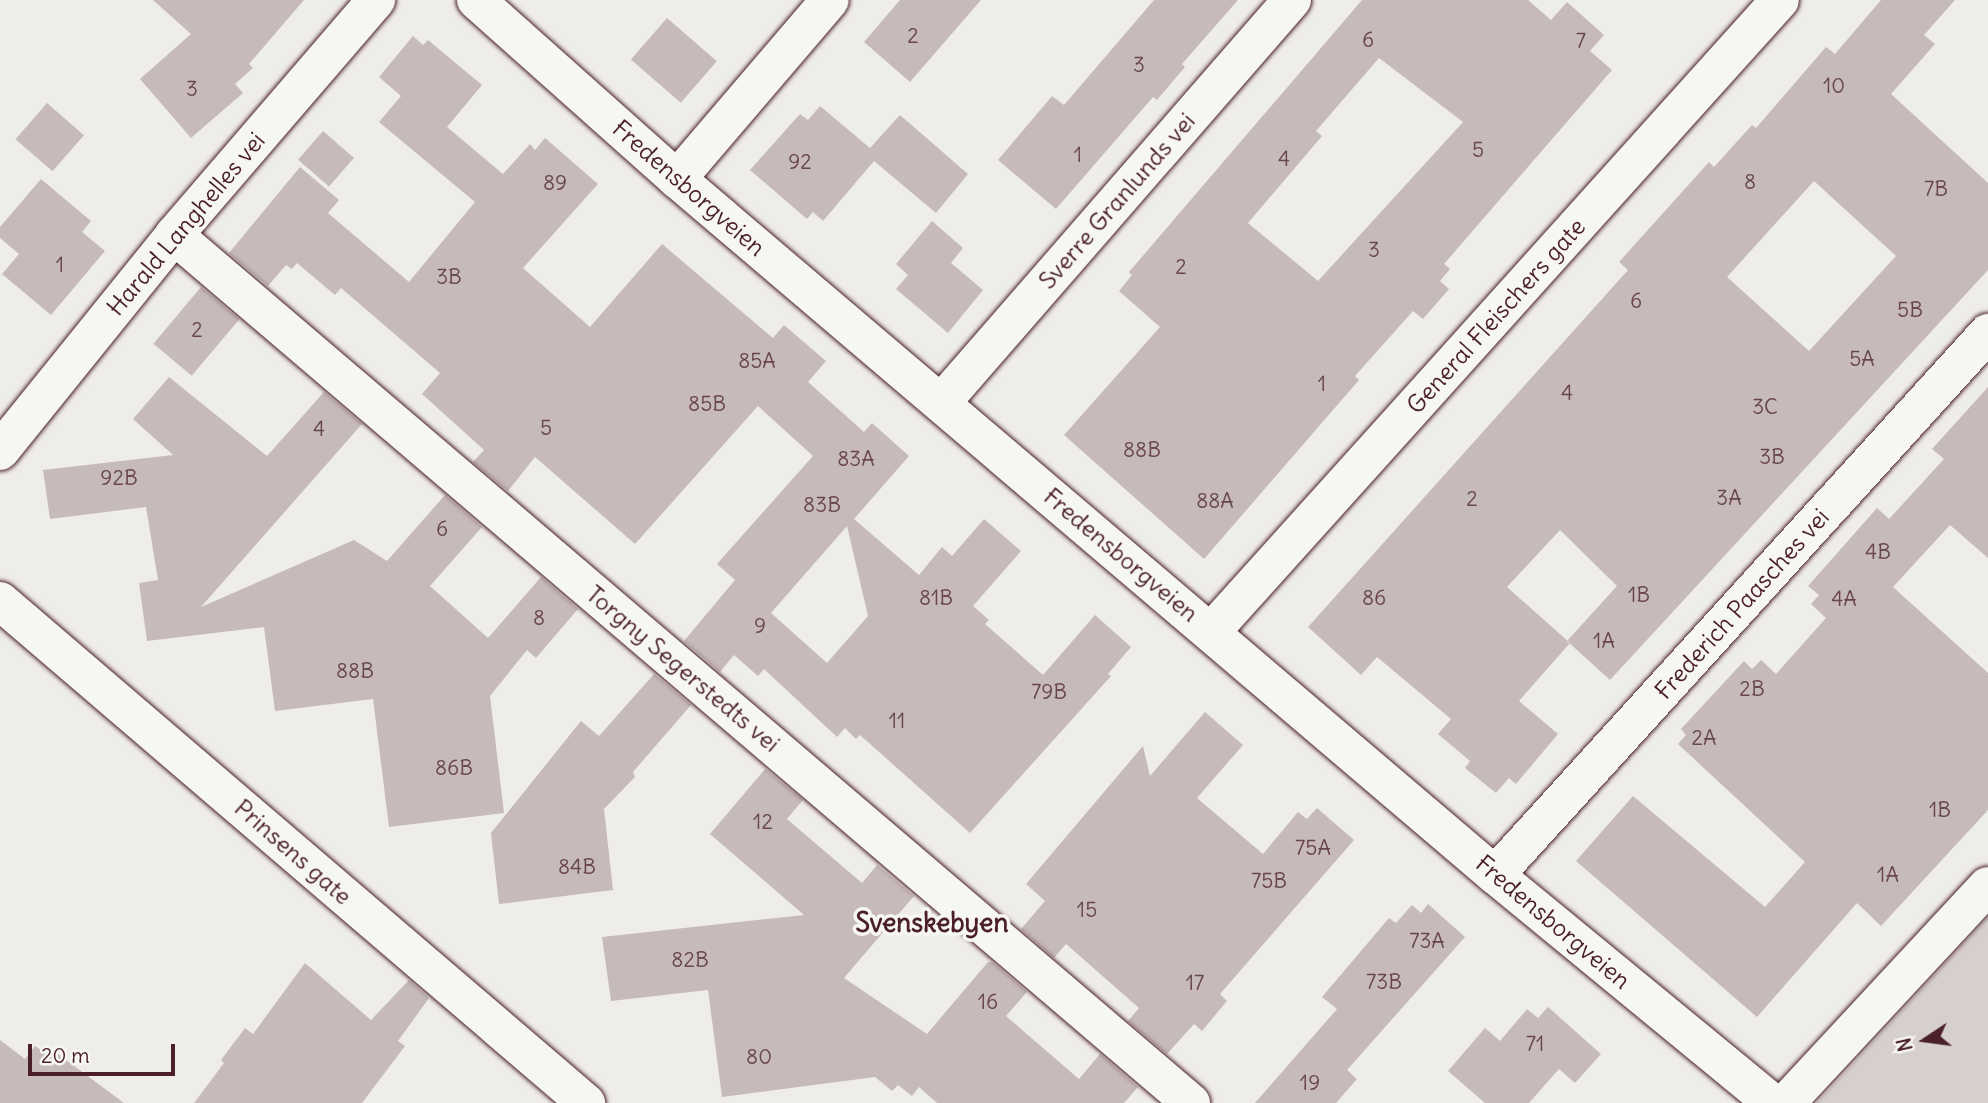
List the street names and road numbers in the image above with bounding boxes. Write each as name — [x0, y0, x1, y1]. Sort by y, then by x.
street label: Sverre Granlunds vei — [1033, 107, 1201, 295]
street label: Fredensborgveien — [607, 114, 771, 262]
street label: Harald Langhelles vei — [101, 127, 271, 321]
street label: General Fleischers gate — [1401, 212, 1591, 420]
street label: Fredensborgveien — [1038, 482, 1204, 628]
street label: Frederich Paasches vei — [1649, 503, 1835, 705]
street label: Torgny Segerstedts vei — [581, 580, 785, 758]
street label: Prinsens gate — [229, 793, 357, 911]
street label: Fredensborgveien — [1470, 849, 1636, 995]

